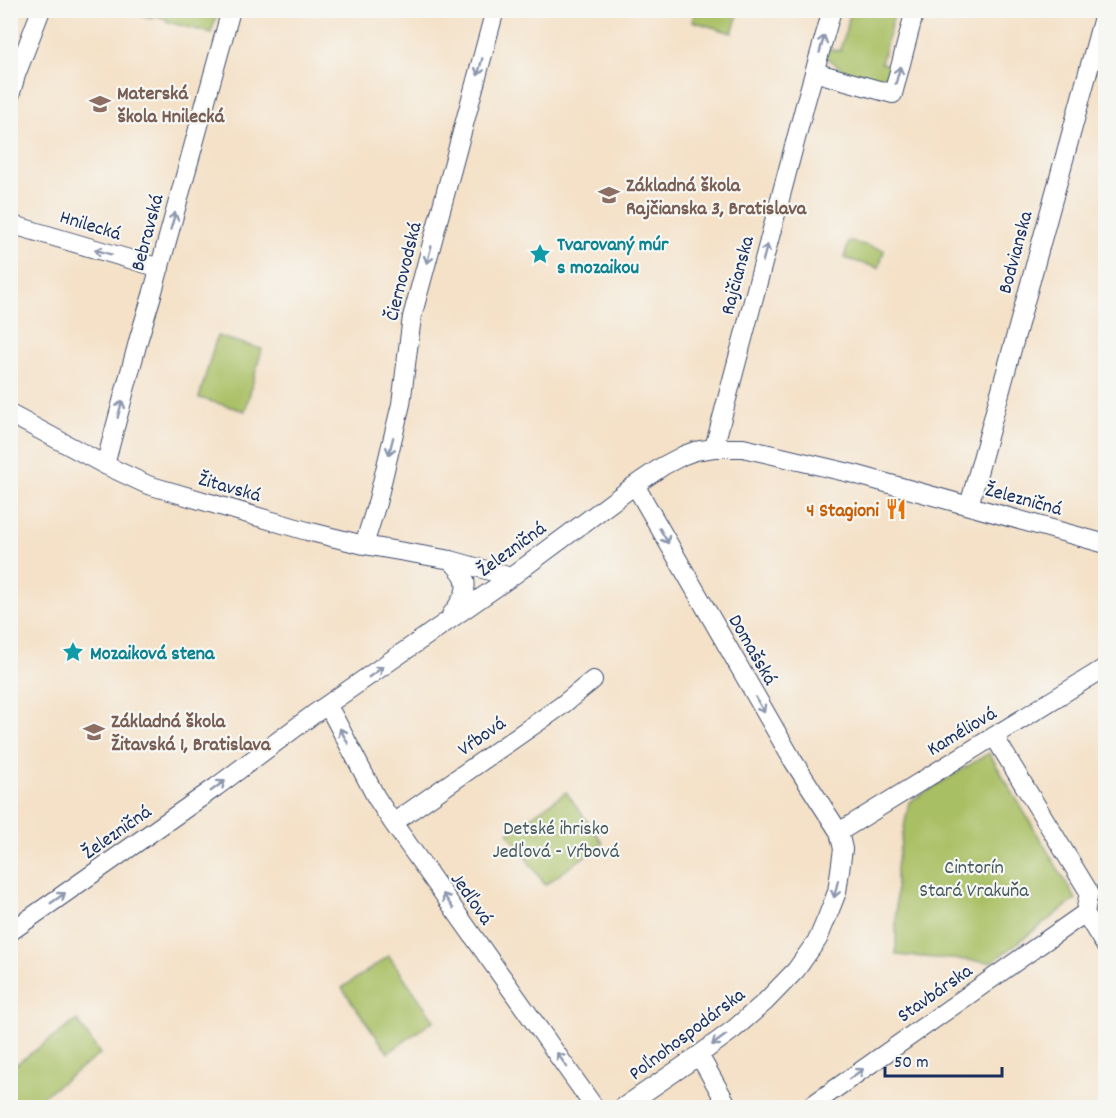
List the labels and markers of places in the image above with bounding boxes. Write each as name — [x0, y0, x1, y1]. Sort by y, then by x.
place label: Materská škola Hnilecká — [117, 81, 225, 132]
school or university icon: Materská škola Hnilecká — [88, 92, 112, 116]
place label: Základná škola Rajčianska 3, Bratislava — [626, 173, 807, 224]
school or university icon: Základná škola Rajčianska 3, Bratislava — [597, 183, 621, 207]
place label: Tvarovaný múr s mozaikou — [557, 232, 669, 283]
place icon: Tvarovaný múr s mozaikou — [528, 242, 552, 266]
restaurant icon: 4 Stagioni — [884, 497, 908, 521]
place label: 4 Stagioni — [806, 498, 879, 526]
place icon: Mozaiková stena — [61, 640, 85, 664]
place label: Mozaiková stena — [90, 641, 215, 669]
place label: Základná škola Žitavská 1, Bratislava — [111, 709, 271, 760]
school or university icon: Základná škola Žitavská 1, Bratislava — [82, 720, 106, 744]

